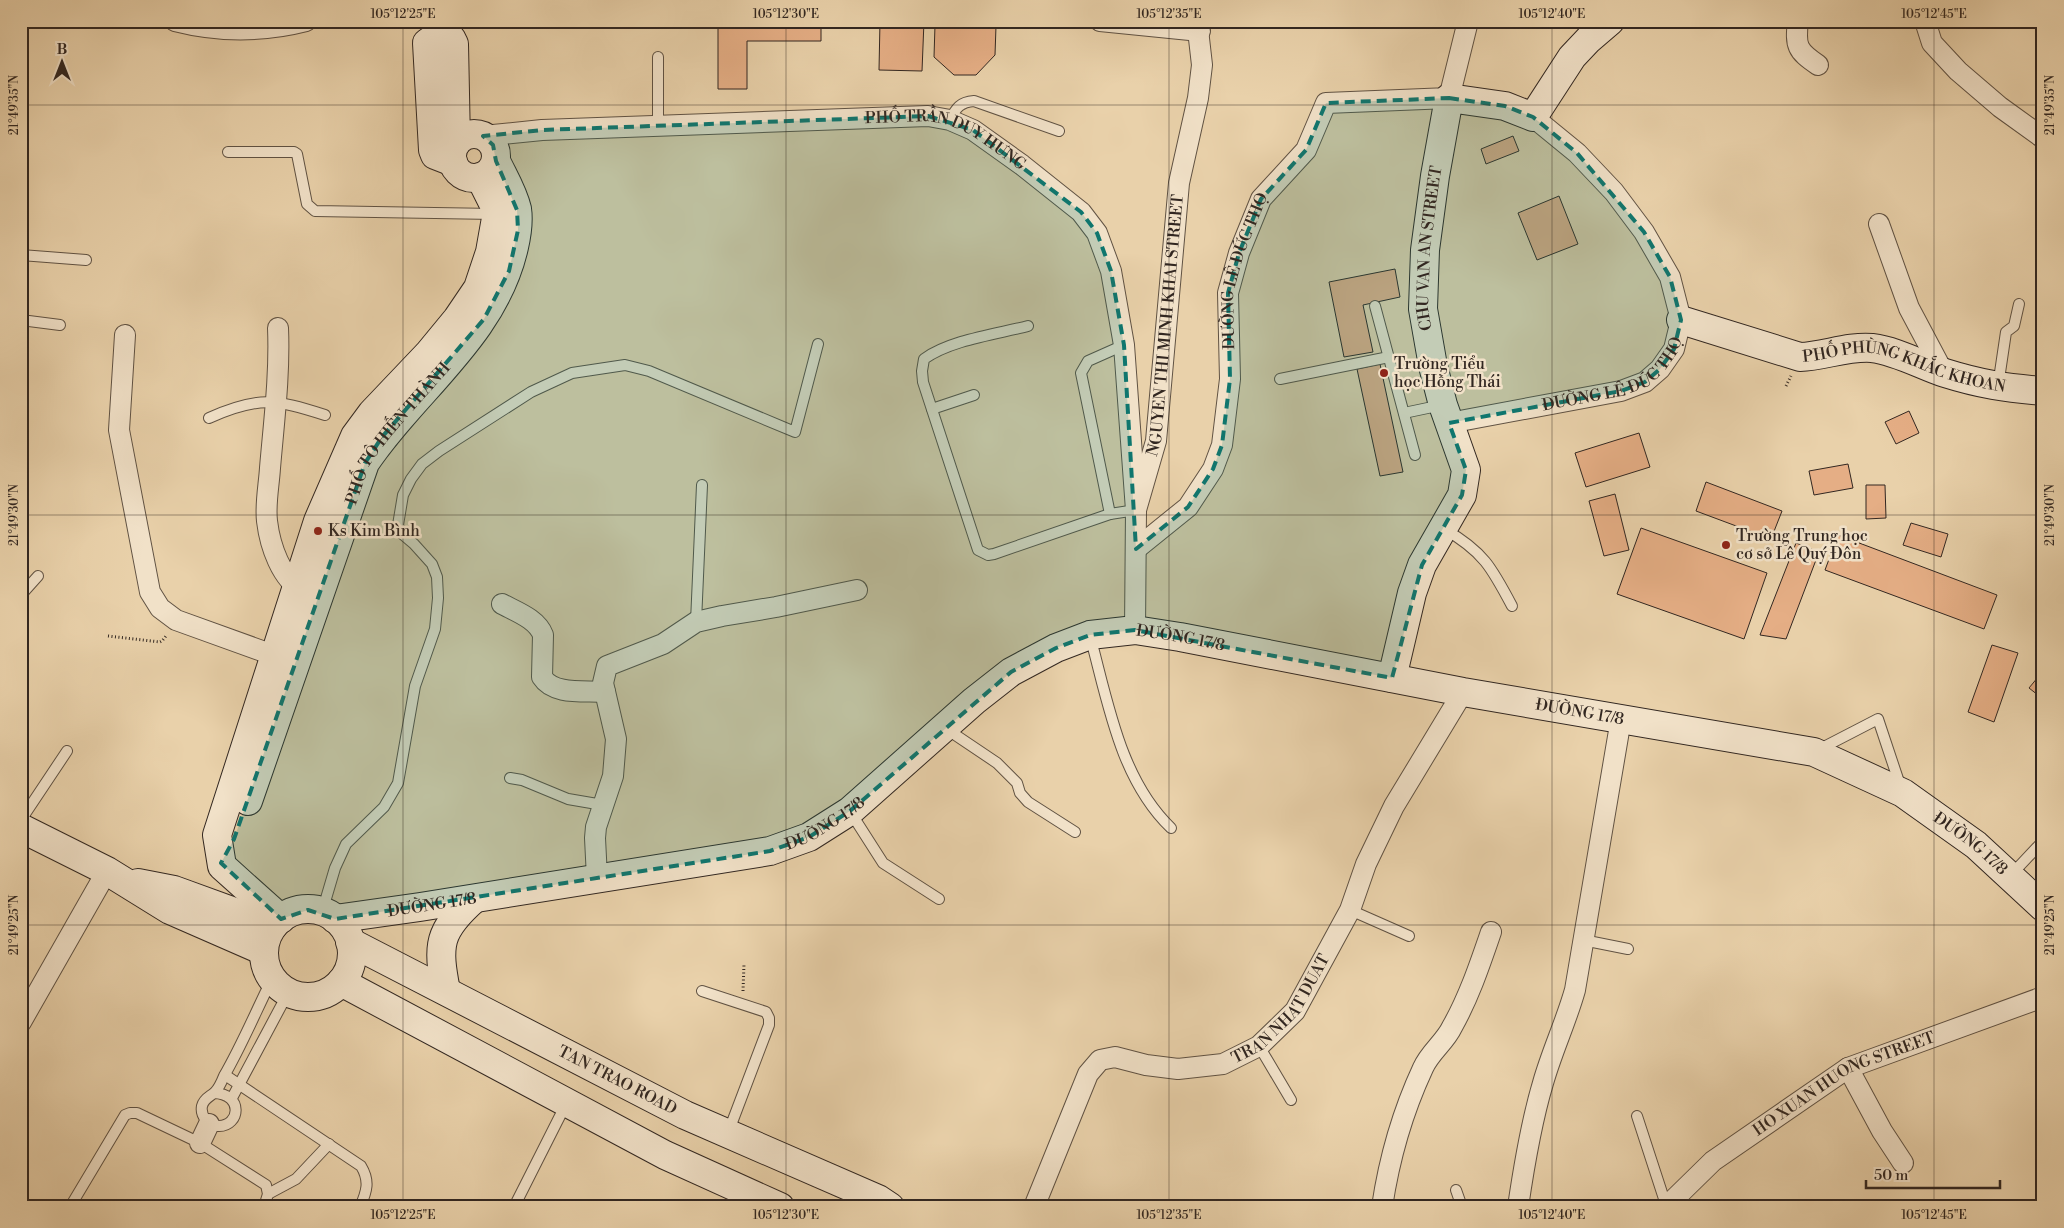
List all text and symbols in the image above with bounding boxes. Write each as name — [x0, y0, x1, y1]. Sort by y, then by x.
text: 105°12'25"E — [370, 7, 436, 22]
text: 105°12'30"E — [753, 7, 819, 22]
text: 105°12'35"E — [1137, 7, 1201, 22]
text: 105°12'40"E — [1519, 7, 1585, 22]
text: 105°12'45"E — [1901, 7, 1967, 22]
north arrow — [38, 38, 88, 88]
text: B — [57, 41, 67, 59]
text: 21°49'35"N — [7, 75, 22, 135]
text: 21°49'35"N — [2043, 75, 2058, 135]
street label: PHỐ TRẦN DUY HƯNG — [864, 102, 1030, 175]
street label: CHU VAN AN STREET — [1413, 164, 1447, 332]
street label: ĐƯỜNG LÊ ĐỨC THỌ — [1216, 190, 1272, 350]
street label: NGUYEN THI MINH KHAI STREET — [1142, 193, 1188, 459]
street label: ĐƯỜNG LÊ ĐỨC THỌ — [1540, 335, 1687, 415]
street label: PHỐ PHÙNG KHẮC KHOAN — [1801, 336, 2007, 397]
place label: Trường Tiểu học Hồng Thái — [1394, 354, 1501, 392]
street label: PHỐ TÔ HIẾN THÀNH — [341, 358, 455, 507]
marker: Trường Tiểu học Hồng Thái — [1378, 367, 1390, 379]
text: 21°49'30"N — [7, 484, 22, 546]
text: 21°49'30"N — [2043, 484, 2058, 546]
place label: Ks Kim Bình — [328, 521, 420, 541]
marker: Ks Kim Bình — [312, 525, 324, 537]
place label: Trường Trung học cơ sở Lê Quý Đôn — [1736, 526, 1868, 564]
marker: Trường Trung học cơ sở Lê Quý Đôn — [1720, 539, 1732, 551]
street label: ĐƯỜNG 17/8 — [1135, 620, 1227, 656]
street label: ĐƯỜNG 17/8 — [1534, 695, 1626, 729]
street label: ĐƯỜNG 17/8 — [782, 792, 869, 855]
street label: ĐƯỜNG 17/8 — [1929, 808, 2012, 879]
street label: ĐƯỜNG 17/8 — [386, 888, 478, 921]
text: 21°49'25"N — [7, 895, 22, 955]
text: 21°49'25"N — [2043, 895, 2058, 955]
street label: TRAN NHAT DUAT — [1228, 951, 1334, 1068]
street label: HO XUAN HUONG STREET — [1749, 1027, 1938, 1140]
street label: TAN TRAO ROAD — [555, 1041, 680, 1119]
scale bar — [1866, 1158, 2000, 1190]
text: 50 m — [1874, 1166, 1908, 1185]
text: 105°12'25"E — [370, 1208, 436, 1223]
text: 105°12'30"E — [753, 1208, 819, 1223]
text: 105°12'35"E — [1137, 1208, 1201, 1223]
text: 105°12'40"E — [1519, 1208, 1585, 1223]
text: 105°12'45"E — [1901, 1208, 1967, 1223]

